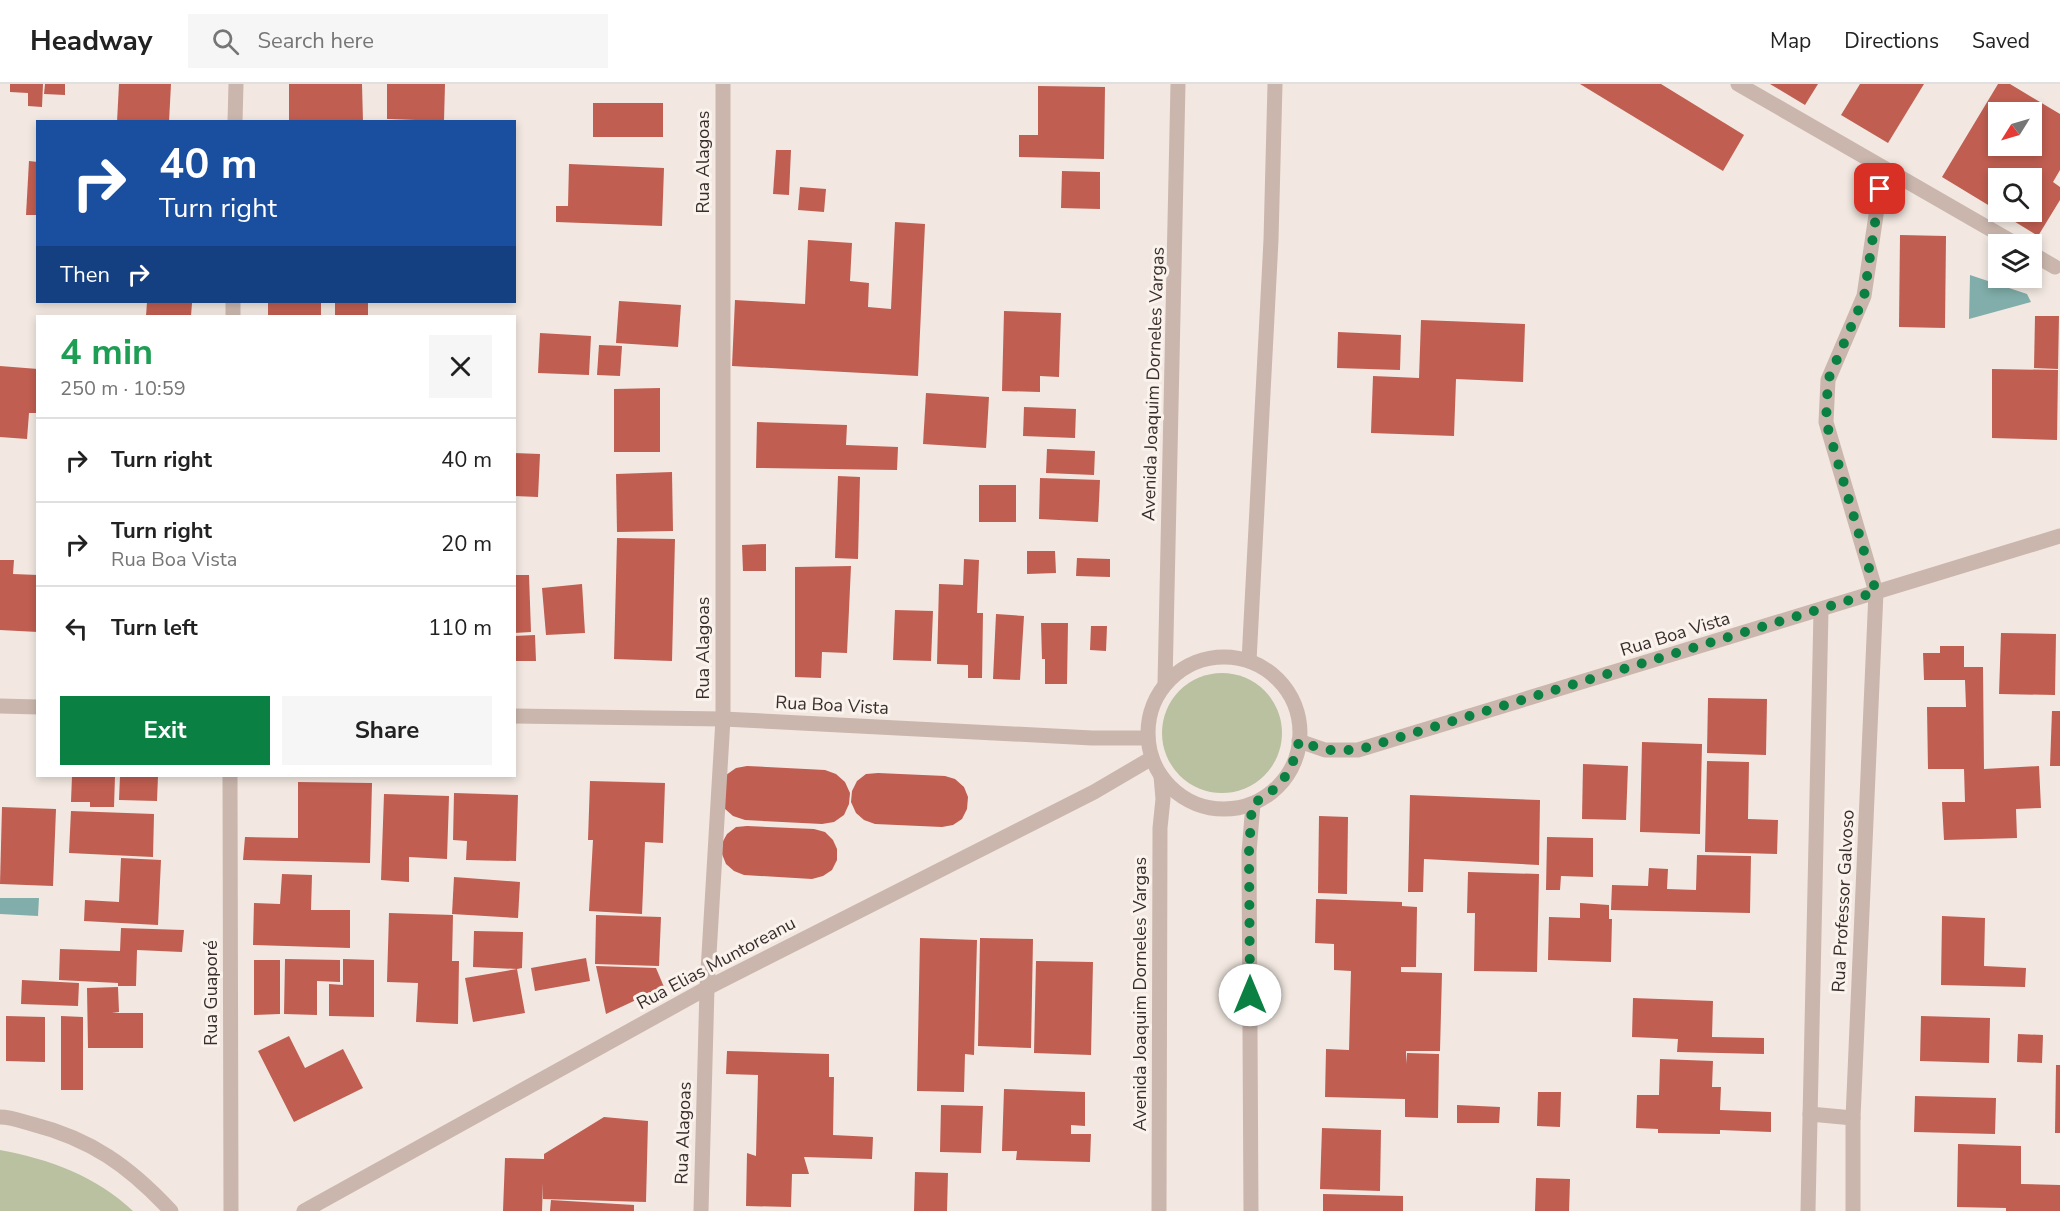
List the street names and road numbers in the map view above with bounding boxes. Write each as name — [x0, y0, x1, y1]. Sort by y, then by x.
street label: Rua Alagoas — [691, 110, 715, 214]
street label: Avenida Joaquim Dorneles Vargas — [1136, 247, 1170, 521]
street label: Rua Alagoas — [691, 596, 715, 700]
street label: Rua Boa Vista — [1617, 606, 1733, 662]
street label: Rua Boa Vista — [775, 690, 889, 720]
street label: Rua Professor Galvoso — [1826, 809, 1860, 993]
street label: Avenida Joaquim Dorneles Vargas — [1128, 857, 1152, 1131]
street label: Rua Elias Muntoreanu — [632, 911, 800, 1015]
street label: Rua Guaporé — [199, 940, 223, 1046]
street label: Rua Alagoas — [669, 1081, 697, 1185]

